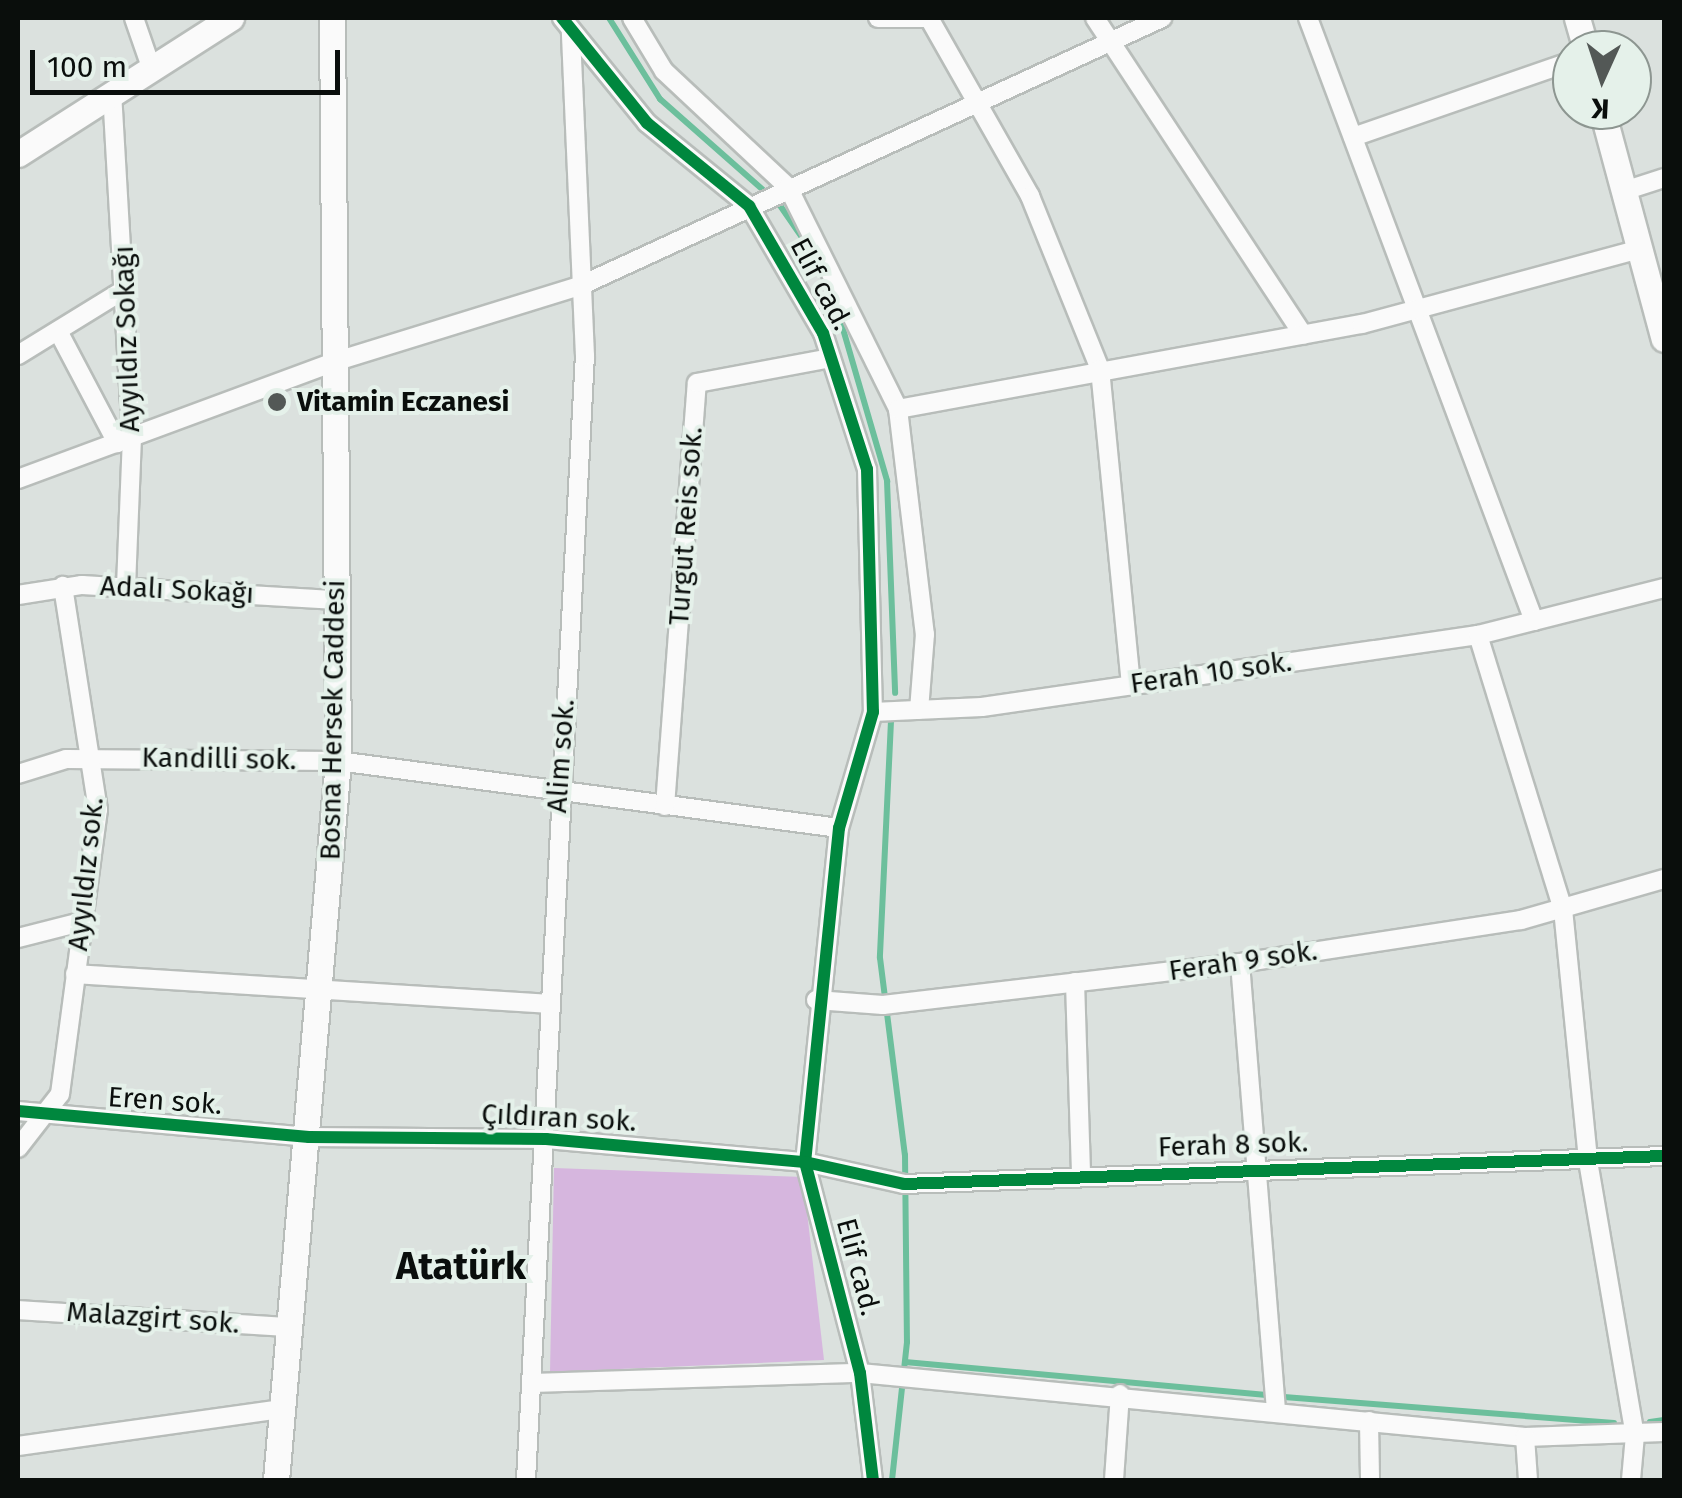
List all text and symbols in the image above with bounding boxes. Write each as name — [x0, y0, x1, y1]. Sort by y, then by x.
scale bar — [35, 30, 345, 92]
north arrow — [1552, 30, 1652, 130]
text: 100 m — [47, 49, 127, 85]
text: K — [1591, 92, 1610, 125]
street label: Elif cad. — [783, 232, 859, 336]
street label: Ayyıldız Sokağı — [107, 245, 147, 433]
place label: Vitamin Eczanesi — [297, 385, 509, 419]
marker: Vitamin Eczanesi — [266, 391, 288, 413]
street label: Turgut Reis sok. — [662, 426, 710, 626]
street label: Adalı Sokağı — [99, 569, 255, 611]
street label: Bosna Hersek Caddesi — [314, 579, 352, 861]
street label: Ferah 10 sok. — [1128, 645, 1294, 701]
street label: Alim sok. — [540, 698, 582, 814]
street label: Kandilli sok. — [141, 741, 297, 777]
street label: Ayyıldız sok. — [61, 795, 111, 953]
street label: Ferah 9 sok. — [1167, 934, 1319, 988]
street label: Eren sok. — [107, 1080, 223, 1122]
street label: Çıldıran sok. — [481, 1097, 637, 1139]
street label: Ferah 8 sok. — [1157, 1126, 1309, 1164]
street label: Elif cad. — [829, 1215, 887, 1319]
district label: Atatürk — [396, 1244, 526, 1290]
street label: Malazgirt sok. — [65, 1295, 241, 1341]

